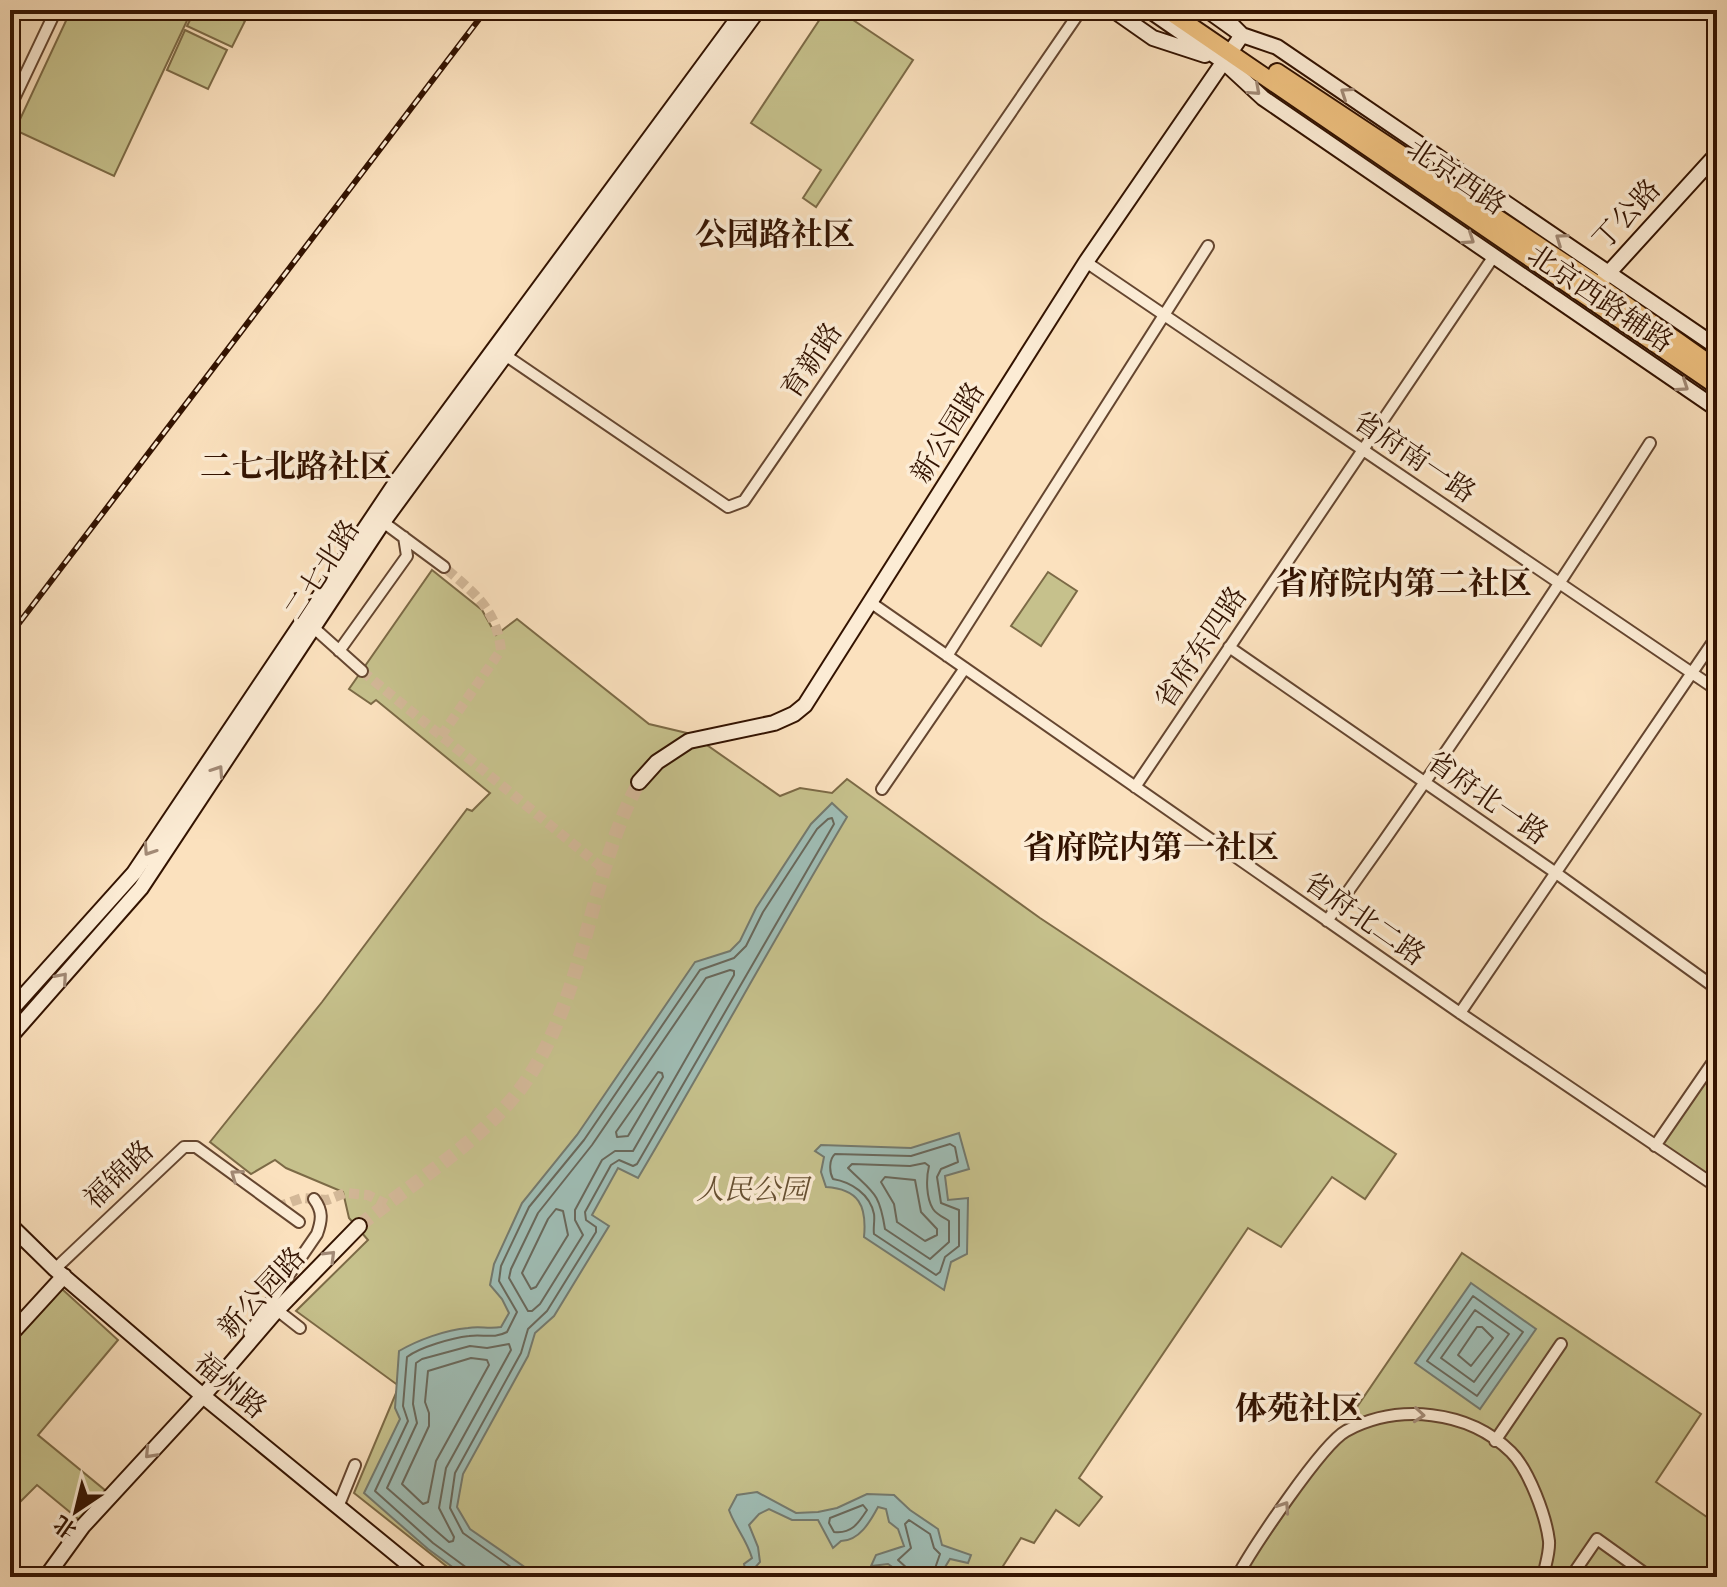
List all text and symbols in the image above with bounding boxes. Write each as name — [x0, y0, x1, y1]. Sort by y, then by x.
one-way arrow — [1246, 81, 1261, 95]
one-way arrow — [1340, 88, 1354, 103]
street label: 北京西路 — [1398, 131, 1513, 226]
street label: 丁公路 — [1585, 172, 1671, 260]
district label: 公园路社区 — [695, 215, 855, 259]
one-way arrow — [1460, 229, 1474, 244]
one-way arrow — [1555, 234, 1569, 249]
street label: 北京西路辅路 — [1519, 237, 1680, 363]
street label: 育新路 — [773, 316, 853, 407]
street label: 新公园路 — [903, 375, 995, 491]
one-way arrow — [1675, 376, 1689, 391]
street label: 省府南一路 — [1345, 403, 1483, 513]
district label: 二七北路社区 — [200, 447, 392, 491]
street label: 二七北路 — [276, 513, 370, 628]
district label: 省府院内第二社区 — [1276, 564, 1532, 608]
street label: 省府东四路 — [1147, 579, 1257, 717]
street label: 省府北一路 — [1418, 743, 1555, 855]
one-way arrow — [209, 766, 224, 780]
district label: 省府院内第一社区 — [1023, 828, 1279, 872]
one-way arrow — [144, 842, 159, 856]
street label: 省府北二路 — [1295, 864, 1432, 976]
one-way arrow — [52, 972, 66, 987]
street label: 福锦路 — [76, 1133, 164, 1219]
one-way arrow — [231, 1170, 245, 1185]
park label: 人民公园 — [696, 1172, 812, 1211]
street label: 新公园路 — [210, 1239, 315, 1348]
one-way arrow — [321, 1250, 336, 1265]
street label: 福州路 — [185, 1345, 274, 1429]
district label: 体苑社区 — [1235, 1389, 1363, 1433]
one-way arrow — [1413, 1406, 1426, 1423]
one-way arrow — [144, 1444, 159, 1458]
north arrow — [36, 1471, 116, 1551]
one-way arrow — [1274, 1501, 1289, 1515]
text: 北 — [48, 1506, 84, 1544]

